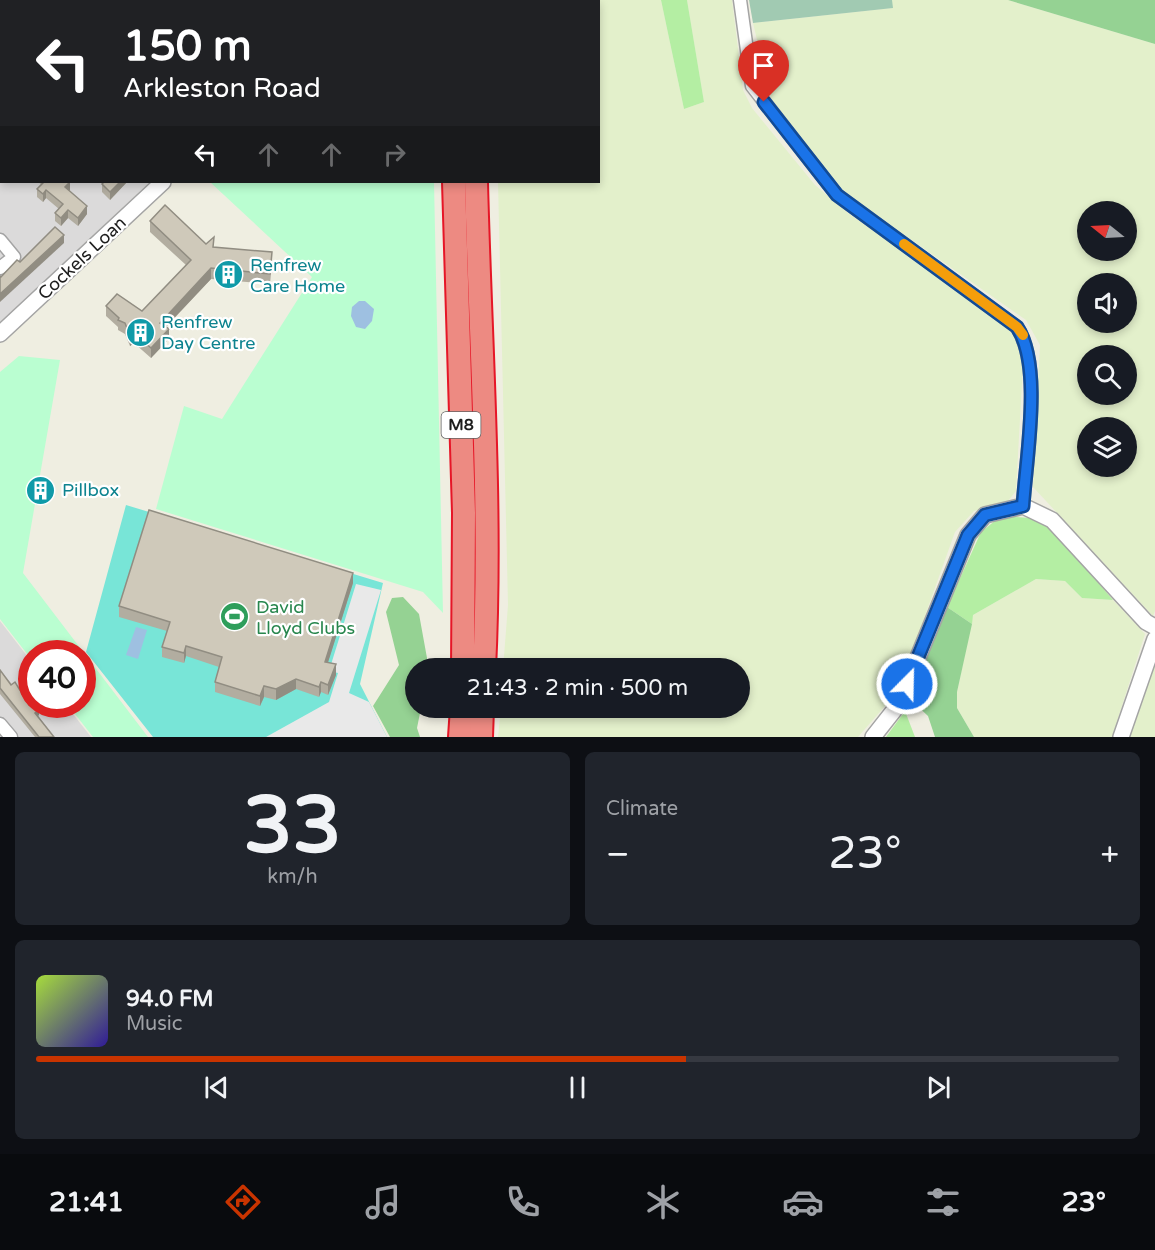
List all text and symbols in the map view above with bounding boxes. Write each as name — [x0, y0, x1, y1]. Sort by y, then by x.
text: 150 m — [123, 21, 252, 72]
icon: left — [24, 24, 102, 102]
pin — [738, 40, 789, 102]
icon: arrive — [747, 49, 780, 82]
text: Arkleston Road — [123, 72, 321, 105]
icon: left — [189, 138, 222, 171]
icon: ahead — [252, 138, 285, 171]
icon: ahead — [315, 138, 348, 171]
icon: right — [378, 138, 411, 171]
north arrow — [1077, 201, 1137, 261]
map controls — [1077, 201, 1137, 477]
street label: Cockels Loan — [33, 211, 131, 305]
place label: Renfrew Care Home — [250, 254, 345, 297]
building icon: Renfrew Care Home — [213, 259, 245, 291]
button: sound — [1077, 273, 1137, 333]
place label: Renfrew Day Centre — [161, 311, 255, 354]
building icon: Renfrew Day Centre — [124, 316, 156, 348]
button: search — [1077, 345, 1137, 405]
road number: M8 — [442, 412, 480, 438]
button: layers — [1077, 417, 1137, 477]
building icon: Pillbox — [25, 474, 57, 506]
place label: Pillbox — [62, 479, 119, 501]
place label: David Lloyd Clubs — [256, 596, 355, 639]
sports icon: David Lloyd Clubs — [219, 601, 251, 633]
speed limit sign: 40 — [18, 640, 96, 718]
position arrow — [875, 652, 939, 716]
text: 21:43 · 2 min · 500 m — [467, 675, 688, 701]
text: 33 — [244, 779, 341, 873]
text: Climate — [606, 797, 678, 821]
text: 23° — [828, 827, 902, 881]
text: − — [606, 835, 630, 874]
text: + — [1100, 835, 1119, 874]
text: km/h — [267, 865, 318, 889]
text: 94.0 FM — [126, 986, 214, 1012]
text: Music — [126, 1012, 182, 1036]
icon: previous — [200, 1071, 233, 1104]
icon: pause — [561, 1071, 594, 1104]
icon: next — [922, 1071, 955, 1104]
icon: directions — [222, 1181, 264, 1223]
icon: music — [362, 1181, 404, 1223]
icon: phone — [502, 1181, 544, 1223]
icon: climate — [642, 1181, 684, 1223]
icon: car — [782, 1181, 824, 1223]
icon: filters — [922, 1181, 964, 1223]
text: 21:41 — [49, 1186, 124, 1219]
text: 23° — [1062, 1186, 1106, 1219]

